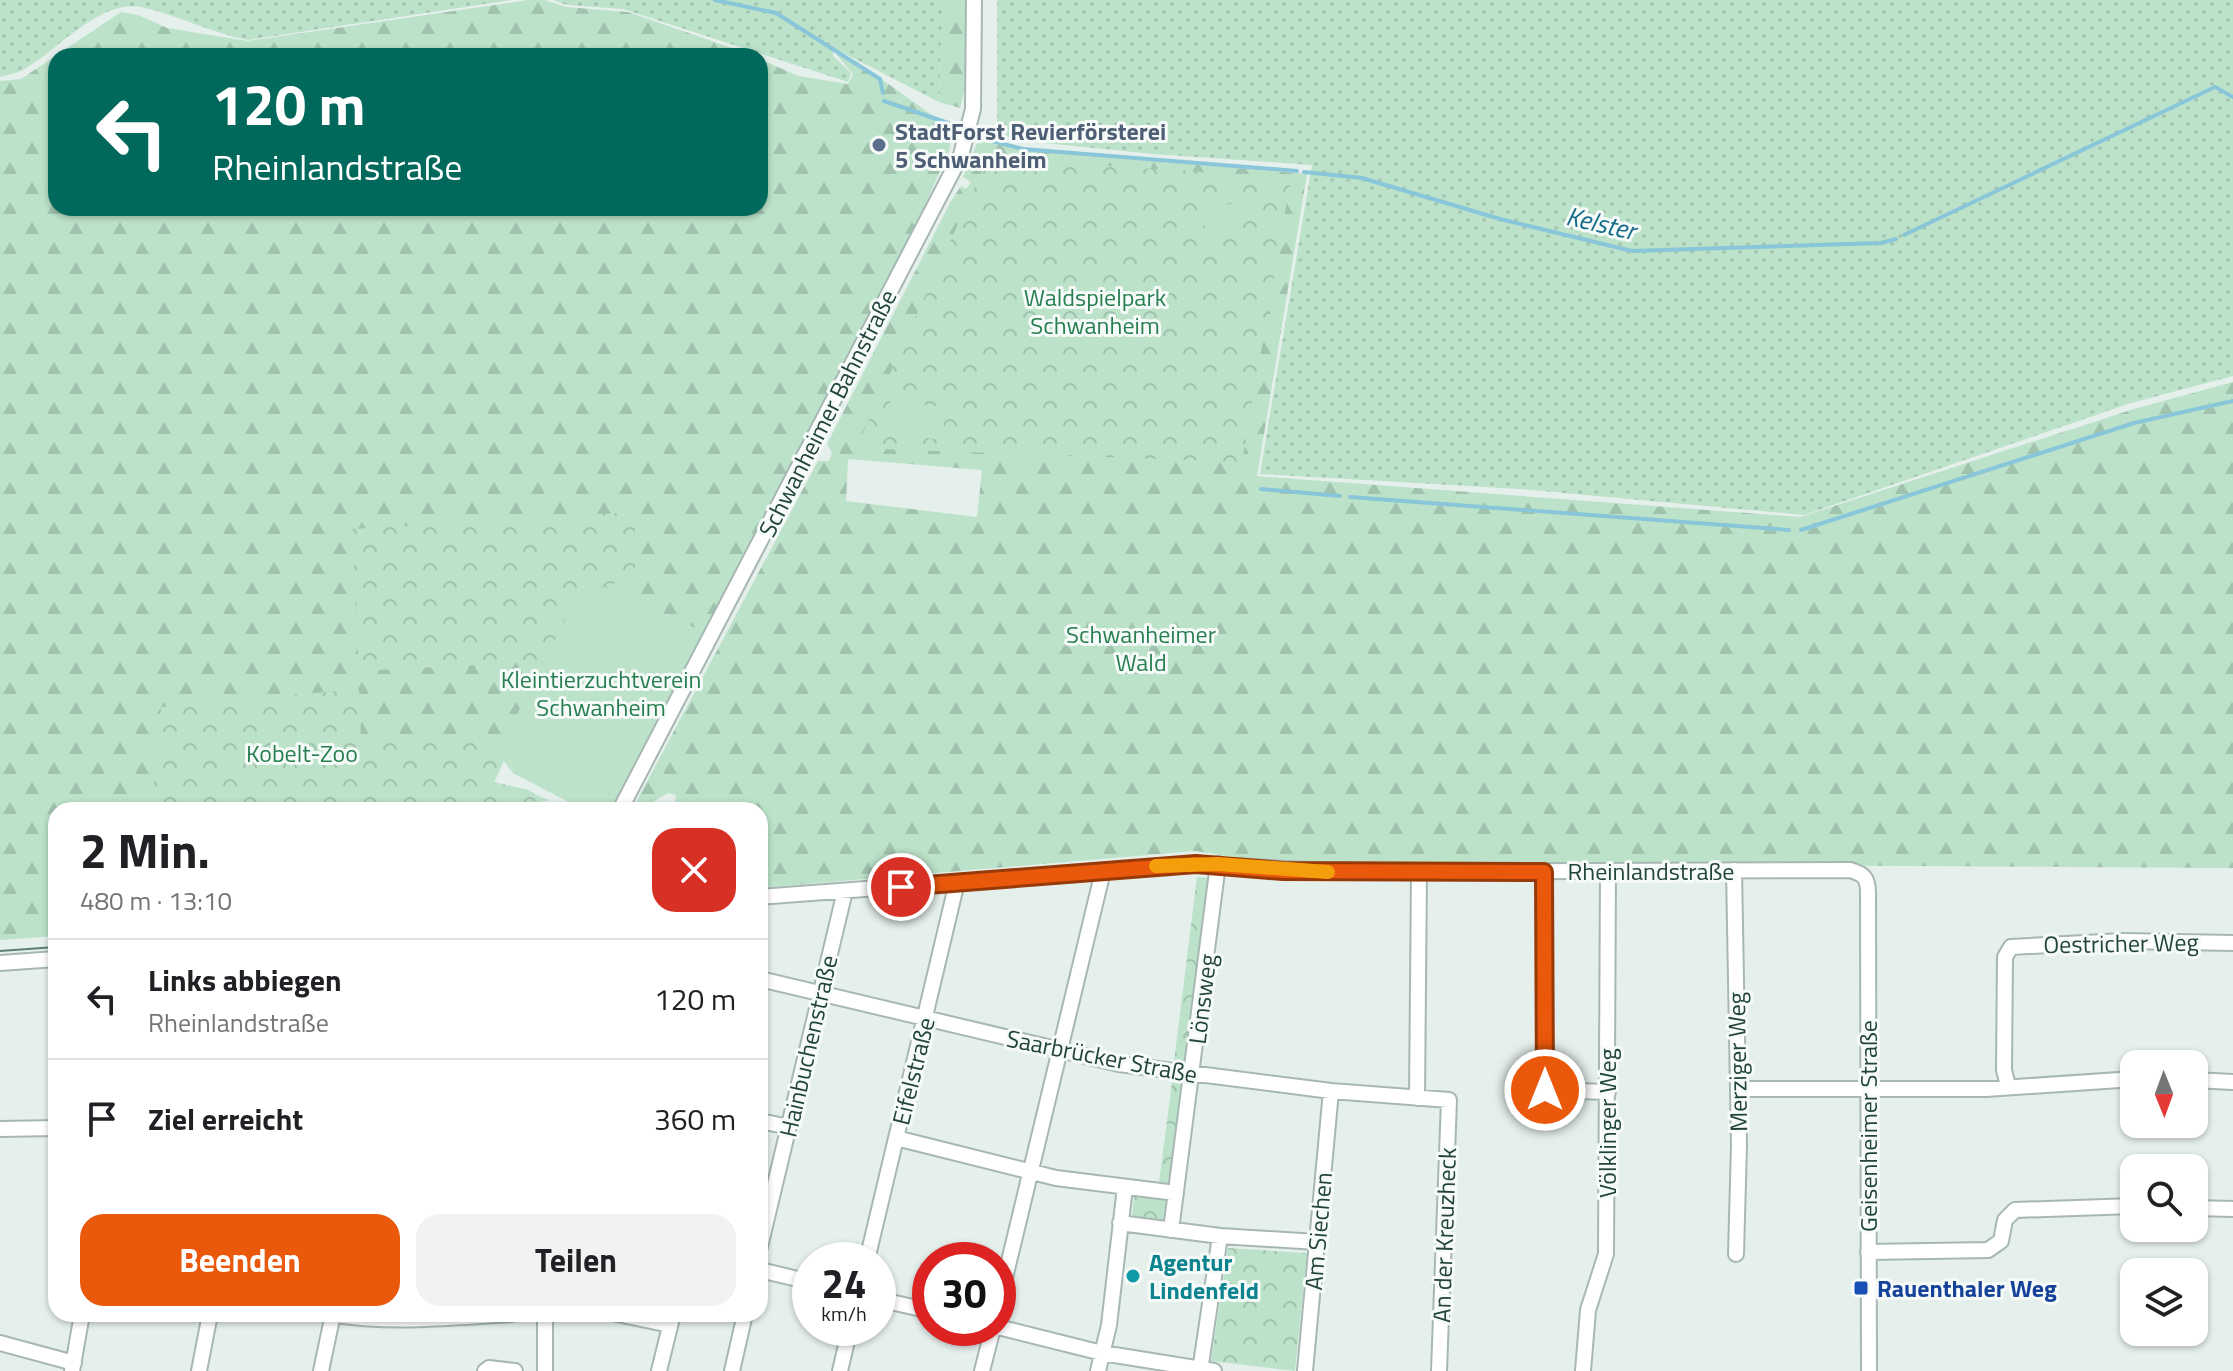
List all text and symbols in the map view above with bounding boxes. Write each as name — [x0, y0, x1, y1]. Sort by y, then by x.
text: 120 m — [212, 62, 365, 147]
icon: left — [80, 80, 184, 184]
place label: StadtForst Revierförsterei 5 Schwanheim — [895, 113, 1166, 177]
marker: StadtForst Revierförsterei 5 Schwanheim — [870, 136, 888, 154]
text: Rheinlandstraße — [212, 139, 462, 194]
water label: Kelster — [1562, 196, 1642, 251]
park label: Waldspielpark Schwanheim — [1024, 279, 1167, 343]
street label: Schwanheimer Bahnstraße — [749, 283, 905, 543]
park label: Schwanheimer Wald — [1066, 616, 1216, 680]
park label: Kleintierzuchtverein Schwanheim — [501, 661, 701, 725]
park label: Kobelt-Zoo — [246, 735, 358, 771]
text: 2 Min. — [80, 814, 210, 887]
button: close — [652, 828, 736, 912]
pin — [867, 853, 935, 921]
street label: Rheinlandstraße — [1568, 853, 1734, 889]
icon: arrive — [879, 865, 923, 909]
text: 480 m · 13:10 — [80, 881, 232, 920]
street label: Oestricher Weg — [2043, 924, 2199, 962]
street label: Hainbuchenstraße — [770, 951, 846, 1141]
street label: Lönsweg — [1179, 952, 1225, 1046]
text: Links abbiegen — [148, 957, 342, 1003]
text: 120 m — [654, 976, 736, 1022]
icon: left — [80, 977, 124, 1021]
street label: Merziger Weg — [1718, 992, 1756, 1132]
text: Rheinlandstraße — [148, 1003, 329, 1042]
street label: Eifelstraße — [882, 1013, 944, 1129]
street label: Saarbrücker Straße — [1003, 1020, 1201, 1092]
street label: Geisenheimer Straße — [1850, 1020, 1886, 1232]
position arrow — [1503, 1048, 1587, 1132]
street label: Völklinger Weg — [1589, 1048, 1625, 1198]
north arrow — [2120, 1050, 2208, 1138]
map controls — [2120, 1050, 2208, 1346]
text: Ziel erreicht — [148, 1096, 303, 1142]
text: 360 m — [654, 1096, 736, 1142]
icon: arrive — [80, 1097, 124, 1141]
street label: An der Kreuzheck — [1423, 1146, 1465, 1323]
button: search — [2120, 1154, 2208, 1242]
street label: Am Siechen — [1295, 1170, 1341, 1292]
button: Beenden — [80, 1214, 400, 1306]
button: Teilen — [416, 1214, 736, 1306]
speed limit sign: 30 — [912, 1242, 1016, 1346]
place label: Agentur Lindenfeld — [1149, 1244, 1259, 1308]
text: 24 — [822, 1253, 866, 1314]
button: layers — [2120, 1258, 2208, 1346]
marker: Agentur Lindenfeld — [1124, 1267, 1142, 1285]
place label: Rauenthaler Weg — [1877, 1270, 2057, 1306]
marker: Rauenthaler Weg — [1852, 1279, 1870, 1297]
text: km/h — [821, 1298, 867, 1329]

